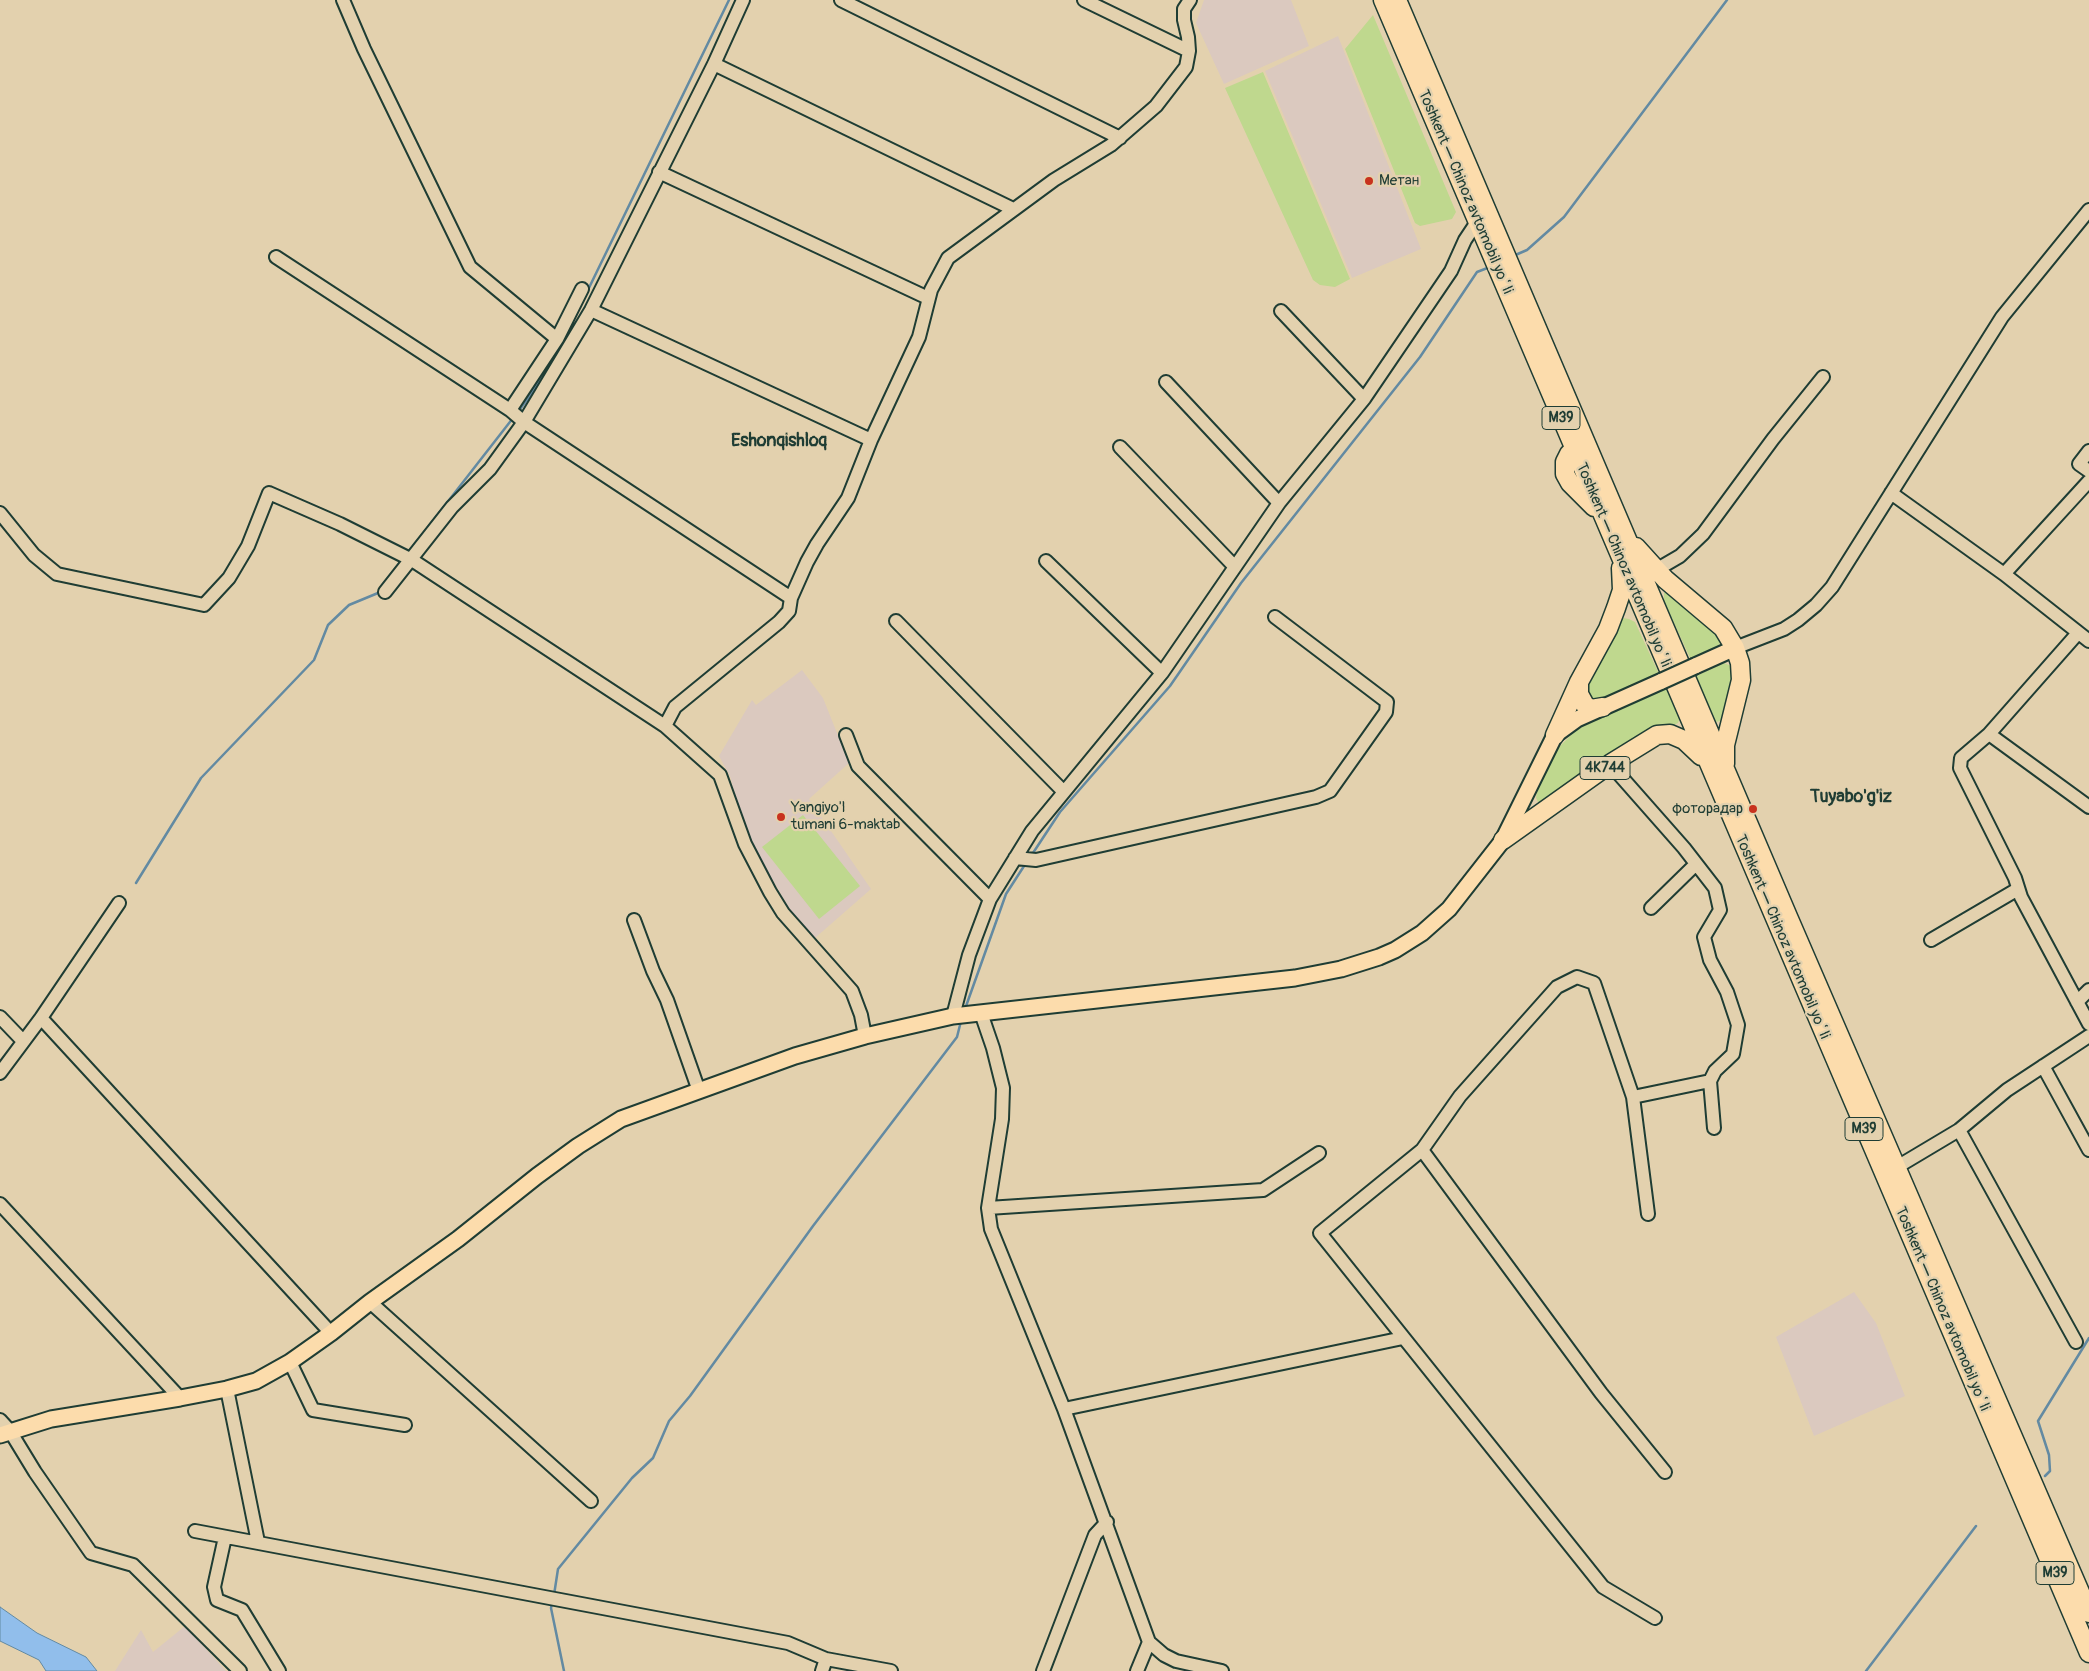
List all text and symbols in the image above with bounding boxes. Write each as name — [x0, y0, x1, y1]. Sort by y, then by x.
street label: Toshkent — Chinoz avtomobil yoʻli — [1414, 87, 1516, 297]
place label: Метан — [1379, 172, 1419, 190]
marker: Метан — [1363, 175, 1375, 187]
road number: M39 — [1542, 406, 1580, 429]
district label: Eshonqishloq — [731, 430, 827, 452]
street label: Toshkent — Chinoz avtomobil yoʻli — [1572, 460, 1674, 670]
road number: 4К744 — [1580, 756, 1630, 780]
district label: Tuyabo'g'iz — [1810, 786, 1892, 808]
place label: Yangiyo'l tumani 6-maktab — [791, 799, 900, 834]
place label: фоторадар — [1672, 800, 1743, 818]
marker: фоторадар — [1747, 803, 1759, 815]
marker: Yangiyo'l tumani 6-maktab — [775, 811, 787, 823]
street label: Toshkent — Chinoz avtomobil yoʻli — [1731, 832, 1833, 1042]
road number: M39 — [1845, 1118, 1883, 1140]
street label: Toshkent — Chinoz avtomobil yoʻli — [1891, 1204, 1993, 1414]
road number: M39 — [2036, 1562, 2074, 1585]

